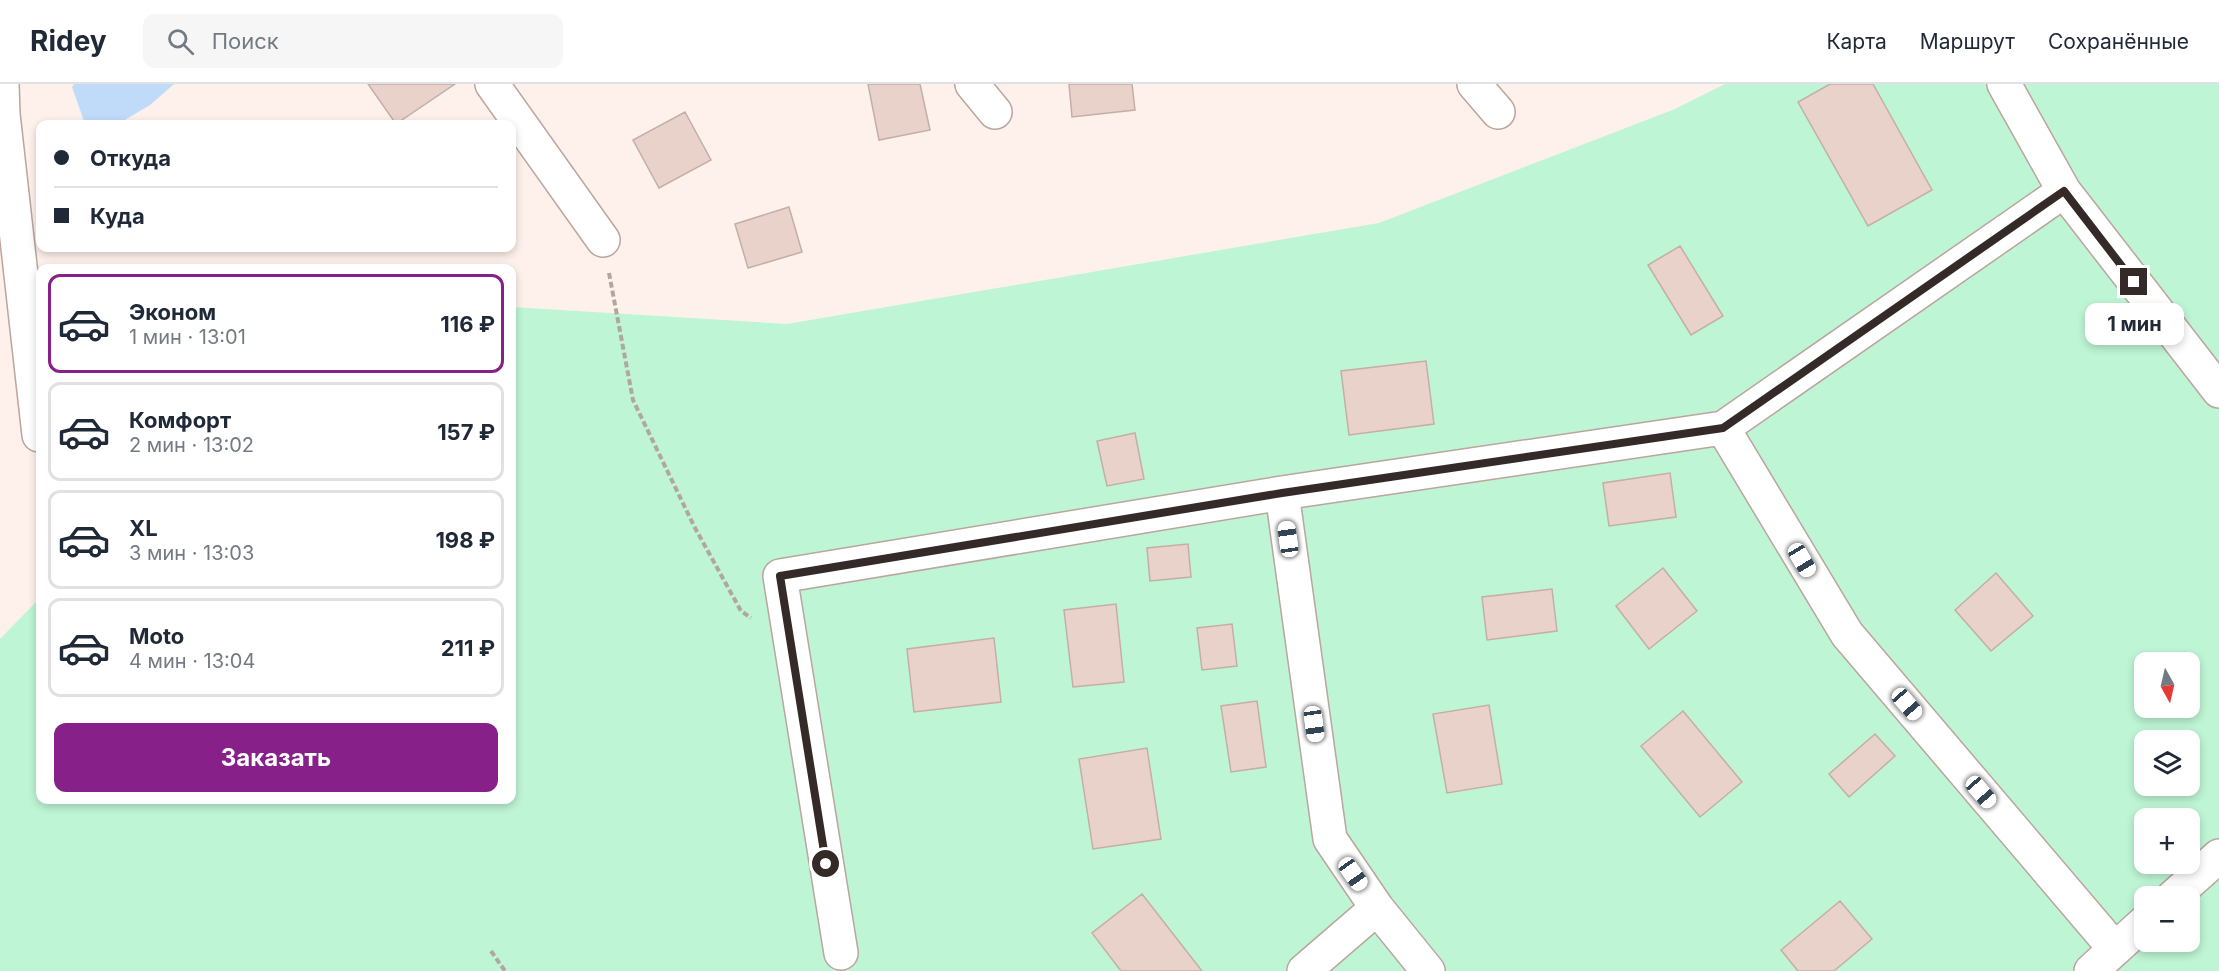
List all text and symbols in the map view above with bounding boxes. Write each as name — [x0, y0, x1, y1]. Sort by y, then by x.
search box — [143, 14, 563, 68]
text: Ridey — [30, 24, 107, 58]
icon: search — [164, 25, 197, 58]
text: Поиск — [212, 28, 279, 54]
text: Карта — [1826, 29, 1887, 54]
text: Маршрут — [1920, 29, 2015, 54]
text: Сохранённые — [2048, 29, 2189, 54]
text: Откуда — [90, 145, 171, 171]
text: Куда — [90, 203, 145, 229]
route end — [2120, 268, 2147, 295]
icon: car — [57, 297, 111, 351]
text: Эконом — [129, 299, 216, 325]
callout: 1 мин — [2084, 303, 2184, 345]
text: 116 ₽ — [440, 311, 495, 337]
text: 1 мин — [2107, 312, 2162, 336]
text: 1 мин · 13:01 — [129, 325, 246, 349]
icon: car — [57, 405, 111, 459]
text: Комфорт — [129, 407, 231, 433]
text: 157 ₽ — [437, 419, 495, 445]
text: 2 мин · 13:02 — [129, 433, 254, 457]
icon: car — [57, 513, 111, 567]
text: XL — [129, 515, 158, 541]
car — [1277, 520, 1299, 558]
text: 198 ₽ — [435, 527, 495, 553]
car — [1785, 540, 1819, 580]
text: 3 мин · 13:03 — [129, 541, 254, 565]
icon: car — [57, 621, 111, 675]
text: Moto — [129, 623, 184, 649]
text: 211 ₽ — [441, 635, 495, 661]
text: 4 мин · 13:04 — [129, 649, 255, 673]
north arrow — [2134, 652, 2200, 718]
map controls — [2134, 652, 2200, 952]
car — [1888, 685, 1926, 723]
car — [1303, 705, 1325, 743]
button: Заказать — [54, 723, 498, 792]
button: layers — [2134, 730, 2200, 796]
car — [1962, 773, 2000, 811]
button: + — [2134, 808, 2200, 874]
route start — [812, 850, 839, 877]
car — [1335, 854, 1371, 894]
button: − — [2134, 886, 2200, 952]

